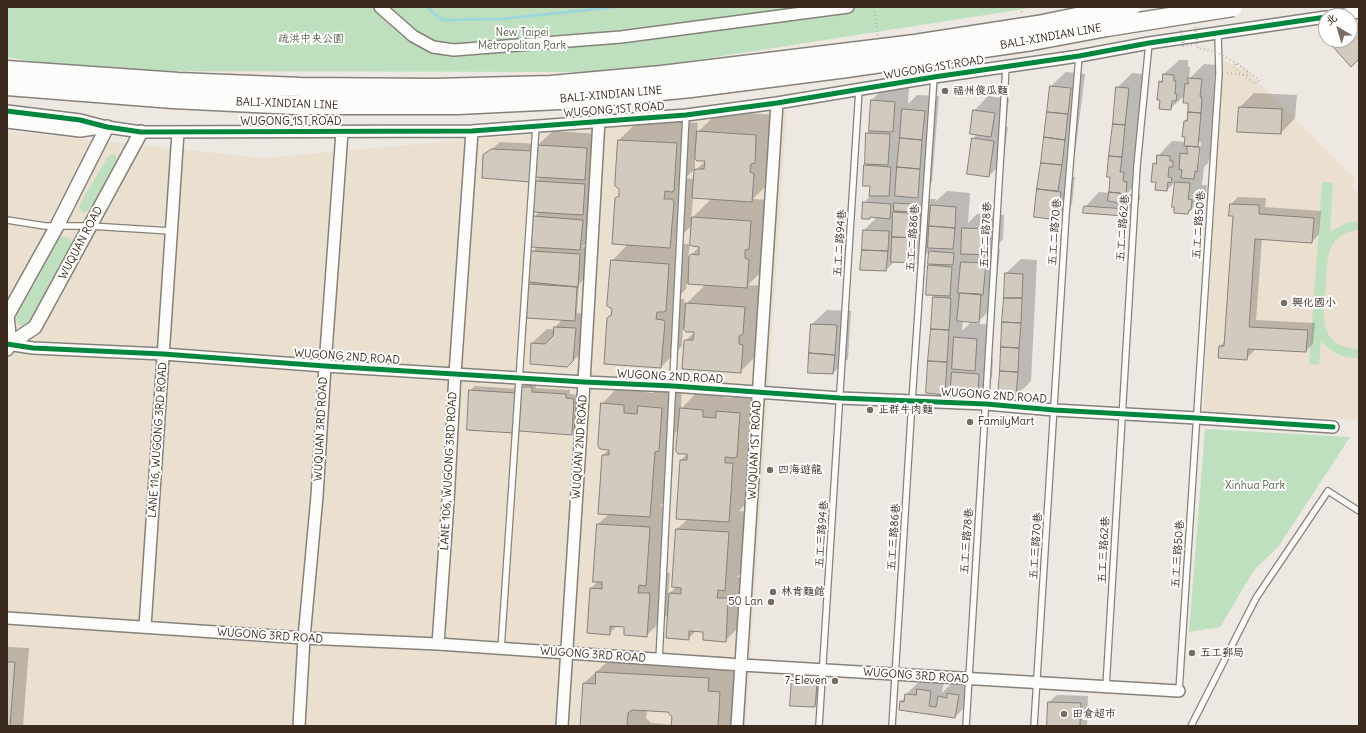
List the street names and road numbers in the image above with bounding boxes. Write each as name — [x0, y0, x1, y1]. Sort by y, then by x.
street label: BALI-XINDIAN LINE — [999, 22, 1103, 52]
street label: WUGONG 1ST ROAD — [883, 54, 985, 82]
street label: BALI-XINDIAN LINE — [559, 84, 663, 106]
street label: BALI-XINDIAN LINE — [235, 96, 339, 112]
street label: WUGONG 1ST ROAD — [563, 100, 665, 120]
street label: WUGONG 1ST ROAD — [240, 115, 342, 129]
street label: 五工二路50巷 — [1190, 190, 1208, 260]
street label: 五工二路62巷 — [1114, 194, 1132, 262]
street label: 五工二路70巷 — [1046, 198, 1064, 266]
street label: 五工二路78巷 — [978, 201, 994, 269]
street label: WUQUAN ROAD — [56, 204, 106, 282]
street label: 五工二路86巷 — [904, 204, 922, 272]
street label: 五工二路94巷 — [831, 209, 849, 277]
street label: WUGONG 2ND ROAD — [293, 347, 401, 367]
street label: LANE 116, WUGONG 3RD ROAD — [146, 362, 170, 518]
street label: WUGONG 2ND ROAD — [616, 368, 724, 386]
street label: WUQUAN 3RD ROAD — [312, 376, 330, 482]
street label: WUGONG 2ND ROAD — [940, 386, 1048, 406]
street label: LANE 106, WUGONG 3RD ROAD — [438, 391, 460, 551]
street label: WUQUAN 2ND ROAD — [570, 394, 590, 500]
street label: WUQUAN 1ST ROAD — [746, 400, 764, 500]
street label: 五工三路94巷 — [813, 500, 831, 568]
street label: 五工三路86巷 — [885, 503, 903, 571]
street label: 五工三路78巷 — [958, 507, 976, 575]
street label: 五工三路70巷 — [1027, 512, 1045, 580]
street label: 五工三路62巷 — [1096, 516, 1112, 584]
street label: 五工三路50巷 — [1169, 519, 1187, 589]
street label: WUGONG 3RD ROAD — [217, 626, 323, 646]
street label: WUGONG 3RD ROAD — [540, 645, 646, 665]
street label: WUGONG 3RD ROAD — [863, 666, 969, 686]

